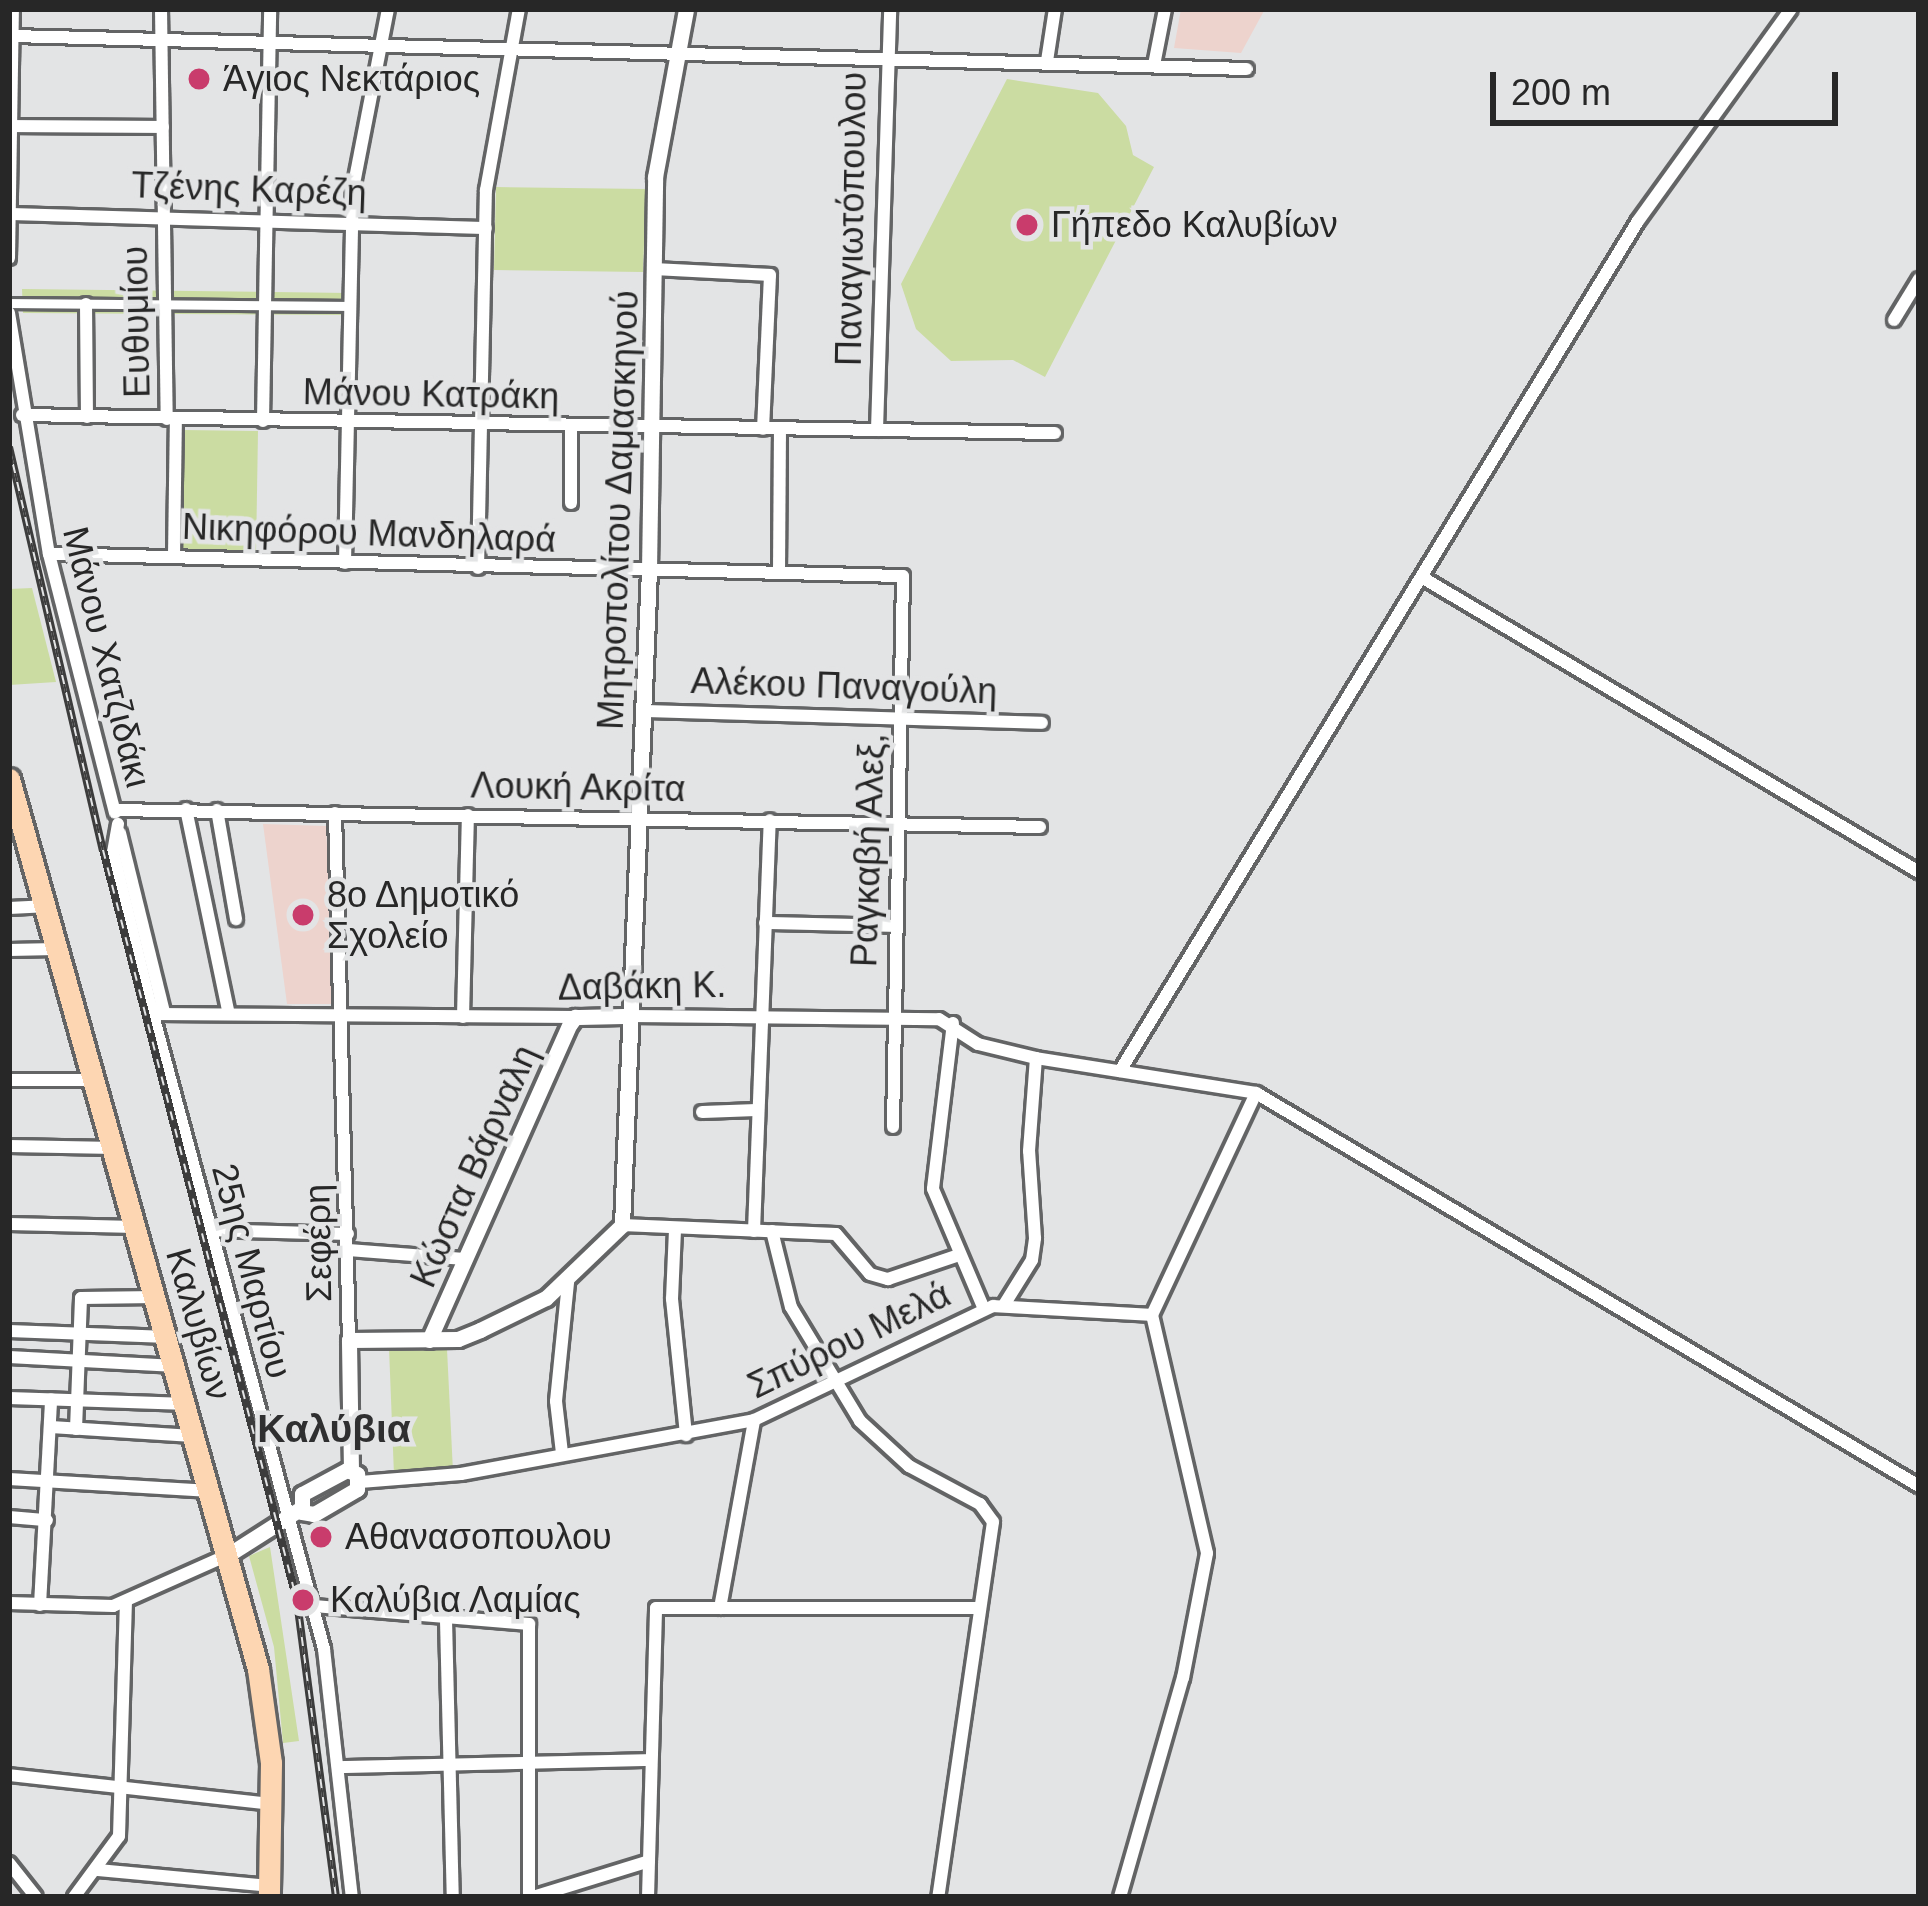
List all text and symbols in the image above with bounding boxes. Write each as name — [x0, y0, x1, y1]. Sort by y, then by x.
scale bar — [1496, 48, 1844, 122]
place label: Άγιος Νεκτάριος — [223, 57, 480, 101]
marker: Άγιος Νεκτάριος — [186, 66, 212, 92]
street label: Παναγιωτόπουλου — [827, 72, 875, 366]
text: 200 m — [1511, 72, 1611, 113]
street label: Τζένης Καρέζη — [131, 163, 367, 215]
place label: Γήπεδο Καλυβίων — [1051, 203, 1338, 247]
marker: Γήπεδο Καλυβίων — [1014, 212, 1040, 238]
street label: Ευθυμίου — [113, 246, 159, 398]
street label: Μητροπολίτου Δαμασκηνού — [589, 289, 647, 731]
street label: Μάνου Κατράκη — [302, 370, 560, 418]
street label: Νικηφόρου Μανδηλαρά — [181, 505, 557, 561]
street label: Μάνου Χατζιδάκι — [54, 522, 160, 792]
street label: Αλέκου Παναγούλη — [690, 659, 998, 713]
street label: Ραγκαβή Αλεξ, — [842, 731, 894, 969]
street label: Λουκή Ακρίτα — [469, 764, 687, 810]
place label: 8ο Δημοτικό Σχολείο — [327, 872, 521, 957]
marker: 8ο Δημοτικό Σχολείο — [290, 902, 316, 928]
street label: Δαβάκη Κ. — [557, 963, 727, 1009]
street label: Κώστα Βάρναλη — [401, 1038, 547, 1294]
street label: 25ης Μαρτίου — [203, 1159, 301, 1383]
street label: Σεφέρη — [295, 1184, 341, 1302]
street label: Καλυβίων — [157, 1243, 241, 1405]
street label: Σπύρου Μελά — [741, 1272, 957, 1408]
district label: Καλύβια — [257, 1406, 411, 1452]
place label: Αθανασοπουλου — [345, 1515, 612, 1559]
marker: Αθανασοπουλου — [308, 1524, 334, 1550]
place label: Καλύβια Λαμίας — [330, 1578, 582, 1622]
marker: Καλύβια Λαμίας — [287, 1584, 319, 1616]

